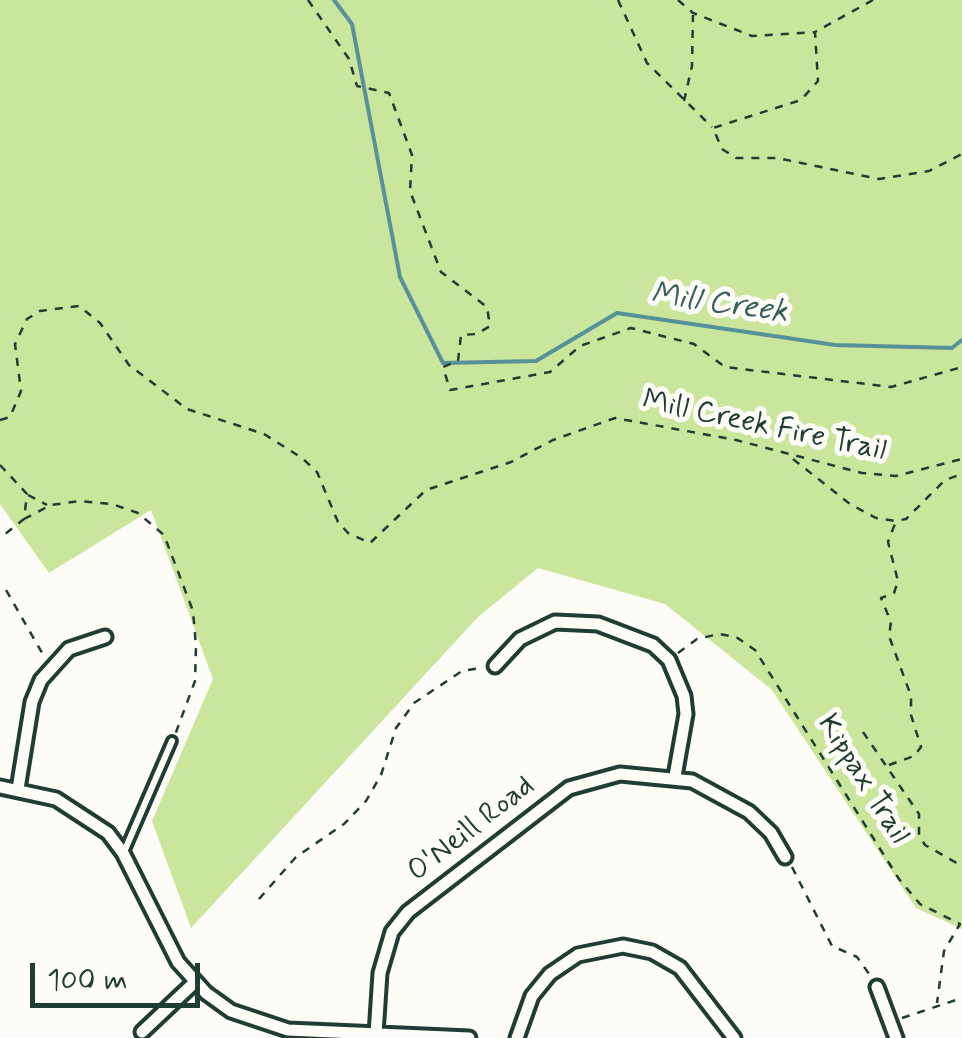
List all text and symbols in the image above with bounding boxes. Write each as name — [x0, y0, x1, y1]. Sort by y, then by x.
water label: Mill Creek — [648, 276, 790, 334]
street label: Mill Creek Fire Trail — [639, 384, 889, 470]
street label: Kippax Trail — [808, 709, 916, 851]
street label: O'Neill Road — [401, 769, 543, 891]
scale bar — [35, 943, 205, 1005]
text: 100 m — [47, 961, 128, 1000]

